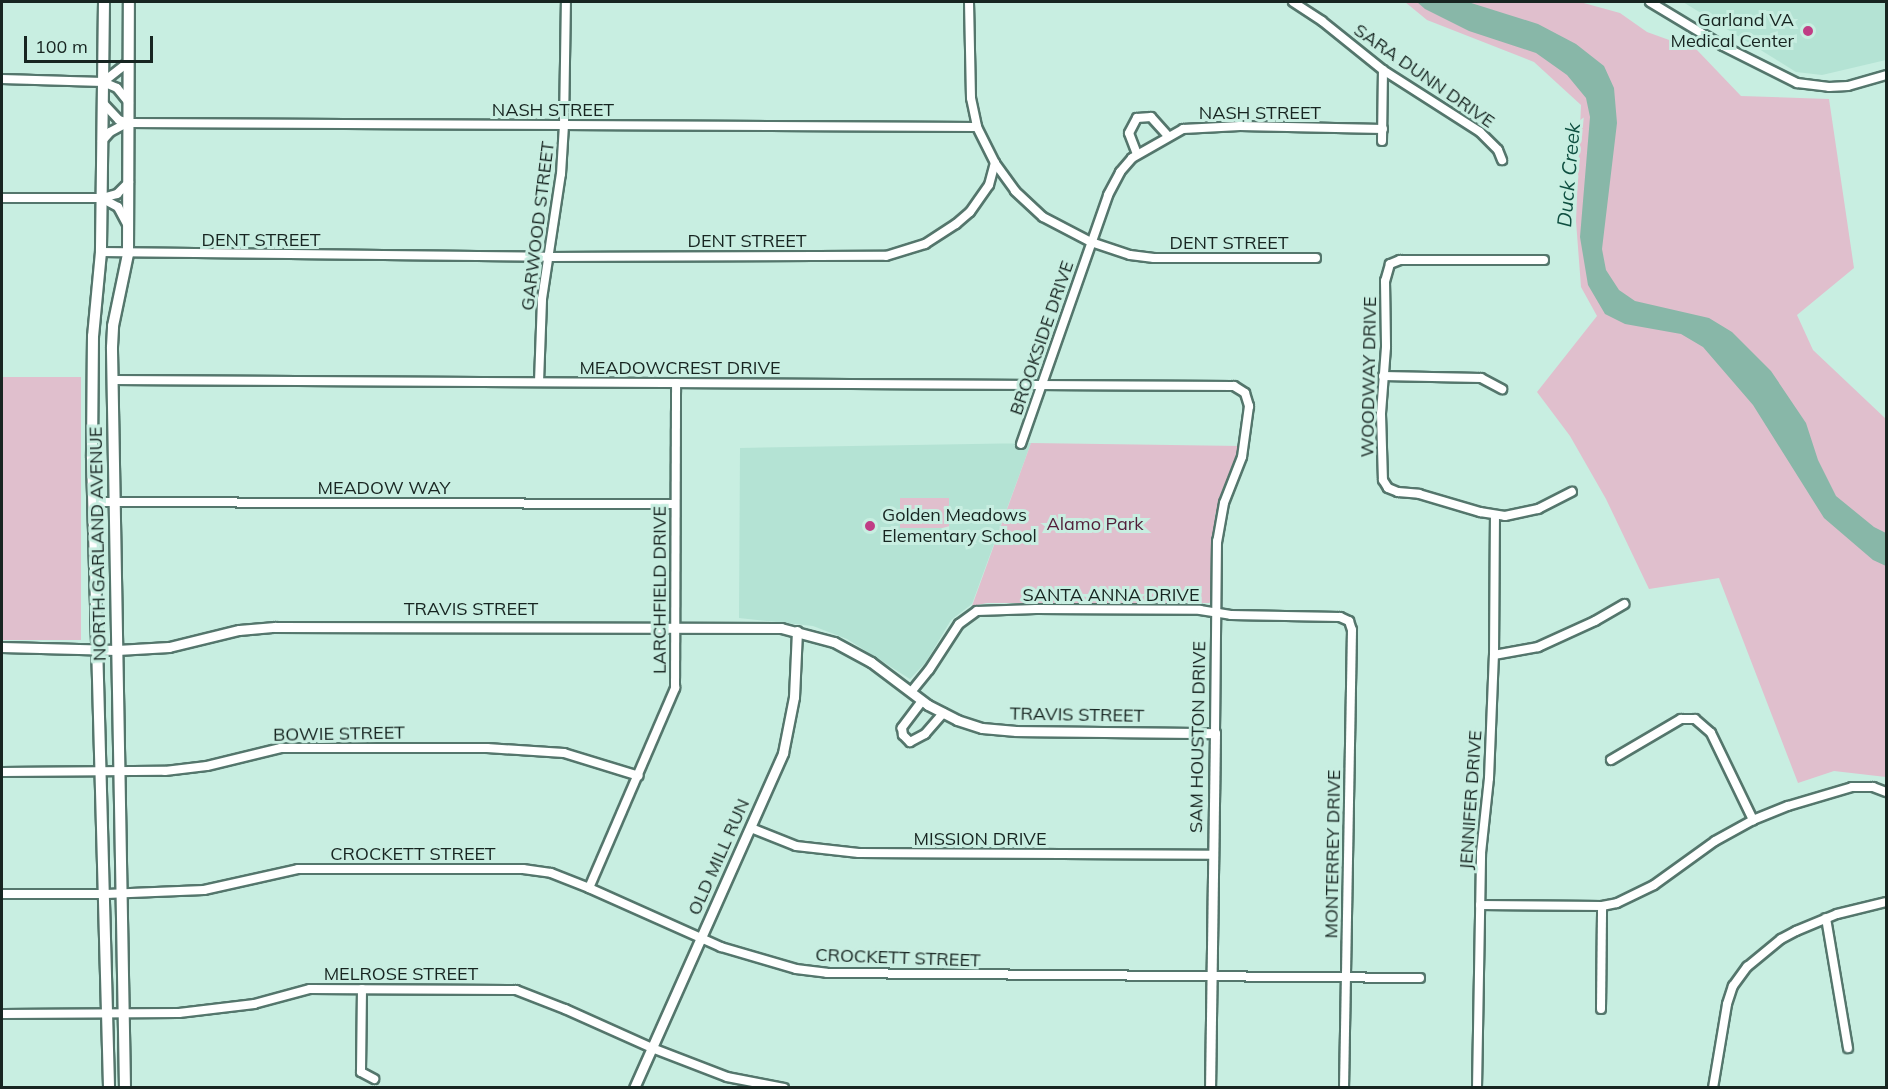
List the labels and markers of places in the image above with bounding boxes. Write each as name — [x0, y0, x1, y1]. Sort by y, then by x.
place label: Garland VA Medical Center — [1671, 10, 1794, 52]
marker: Garland VA Medical Center — [1799, 22, 1817, 40]
place label: Golden Meadows Elementary School — [882, 505, 1037, 548]
marker: Golden Meadows Elementary School — [863, 519, 877, 533]

